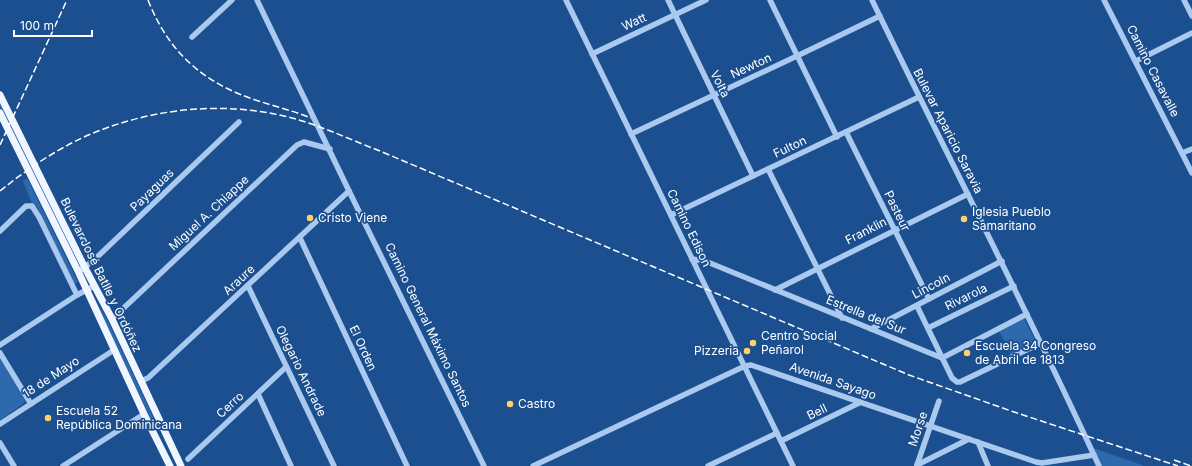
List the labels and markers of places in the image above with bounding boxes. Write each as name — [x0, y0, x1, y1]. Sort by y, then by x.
place label: Iglesia Pueblo Samaritano — [972, 204, 1051, 233]
place label: Cristo Viene — [318, 210, 387, 225]
marker: Cristo Viene — [305, 213, 315, 223]
marker: Iglesia Pueblo Samaritano — [959, 214, 969, 224]
place label: Centro Social Peñarol — [761, 328, 837, 357]
marker: Centro Social Peñarol — [748, 338, 758, 348]
place label: Escuela 34 Congreso de Abril de 1813 — [975, 338, 1096, 367]
place label: Pizzeria — [694, 343, 739, 358]
marker: Pizzeria — [742, 346, 752, 356]
marker: Escuela 34 Congreso de Abril de 1813 — [962, 348, 972, 358]
place label: Castro — [518, 396, 555, 411]
marker: Castro — [505, 399, 515, 409]
place label: Escuela 52 República Dominicana — [56, 403, 182, 432]
marker: Escuela 52 República Dominicana — [43, 413, 53, 423]

